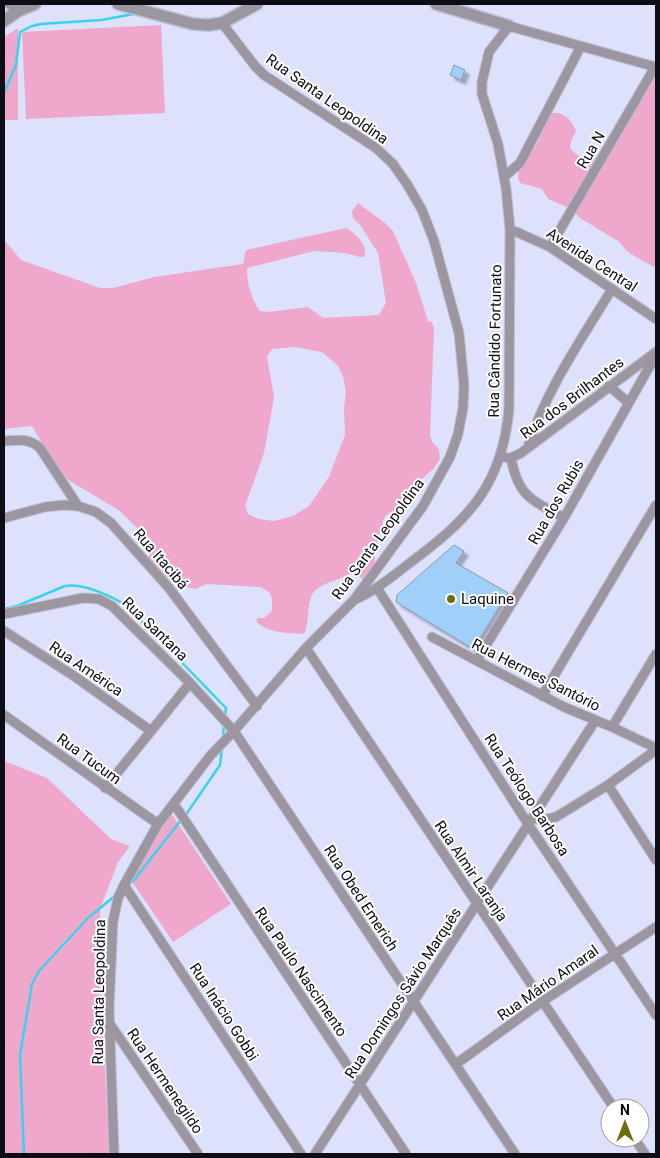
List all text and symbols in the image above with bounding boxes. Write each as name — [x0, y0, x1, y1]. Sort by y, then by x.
street label: Rua Santa Leopoldina — [262, 50, 392, 148]
street label: Rua N — [573, 128, 609, 172]
street label: Avenida Central — [543, 224, 641, 296]
street label: Rua Cândido Fortunato — [485, 264, 505, 418]
street label: Rua dos Brilhantes — [517, 353, 627, 443]
street label: Rua dos Rubis — [524, 456, 588, 548]
street label: Rua Santa Leopoldina — [328, 475, 428, 603]
street label: Rua Itacibá — [130, 525, 192, 593]
place label: Laquine — [461, 590, 514, 608]
street label: Rua Santana — [118, 593, 192, 665]
marker: Laquine — [445, 593, 457, 605]
street label: Rua Hermes Santório — [469, 635, 603, 715]
street label: Rua América — [46, 638, 126, 700]
street label: Rua Tucum — [53, 730, 125, 788]
street label: Rua Teólogo Barbosa — [481, 730, 573, 860]
street label: Rua Almir Laranja — [431, 817, 511, 925]
street label: Rua Obed Emerich — [320, 842, 402, 954]
street label: Rua Paulo Nascimento — [251, 904, 351, 1040]
street label: Rua Domingos Sávio Marquês — [341, 904, 465, 1082]
street label: Rua Santa Leopoldina — [89, 919, 109, 1065]
street label: Rua Mário Amaral — [494, 941, 602, 1025]
street label: Rua Inácio Gobbi — [186, 960, 262, 1064]
street label: Rua Hermenegildo — [123, 1025, 207, 1137]
north arrow — [600, 1098, 650, 1148]
text: N — [620, 1102, 630, 1118]

